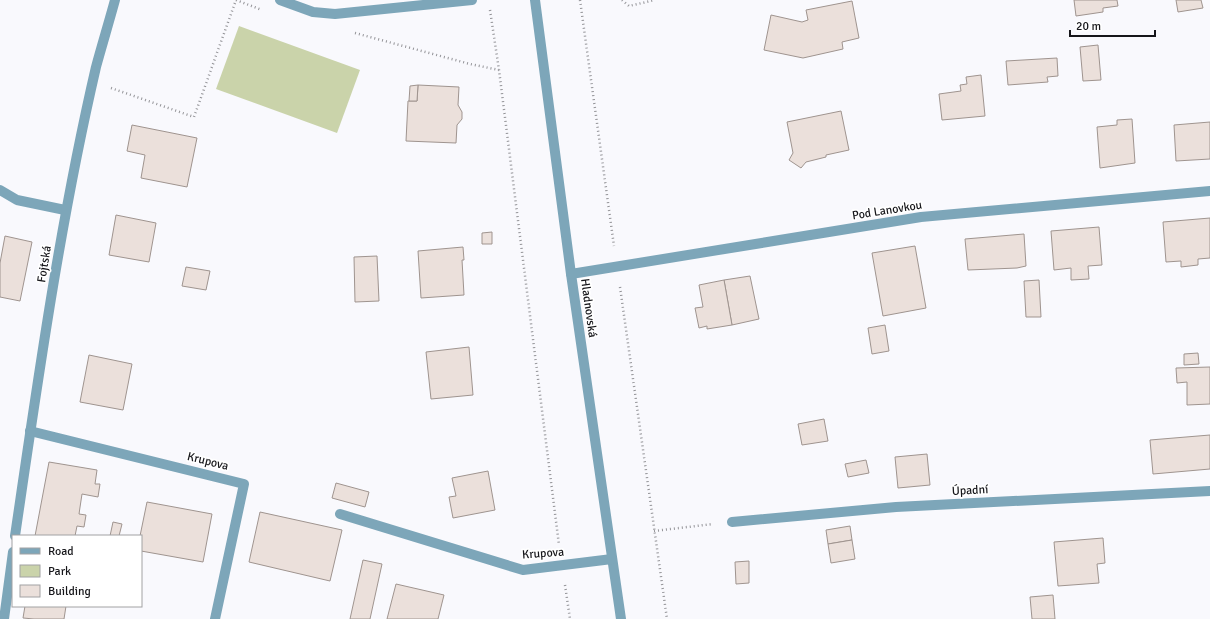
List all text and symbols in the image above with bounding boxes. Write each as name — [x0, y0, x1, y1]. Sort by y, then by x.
scale bar — [1070, 12, 1155, 38]
text: 20 m — [1076, 19, 1101, 34]
street label: Pod Lanovkou — [851, 198, 923, 223]
street label: Fojtská — [34, 245, 55, 284]
street label: Hladnovská — [577, 278, 600, 339]
street label: Krupova — [186, 449, 230, 474]
street label: Úpadní — [951, 482, 989, 499]
legend — [12, 535, 142, 607]
text: Road — [48, 544, 74, 559]
street label: Krupova — [521, 545, 565, 562]
text: Park — [48, 564, 71, 579]
text: Building — [48, 584, 91, 599]

